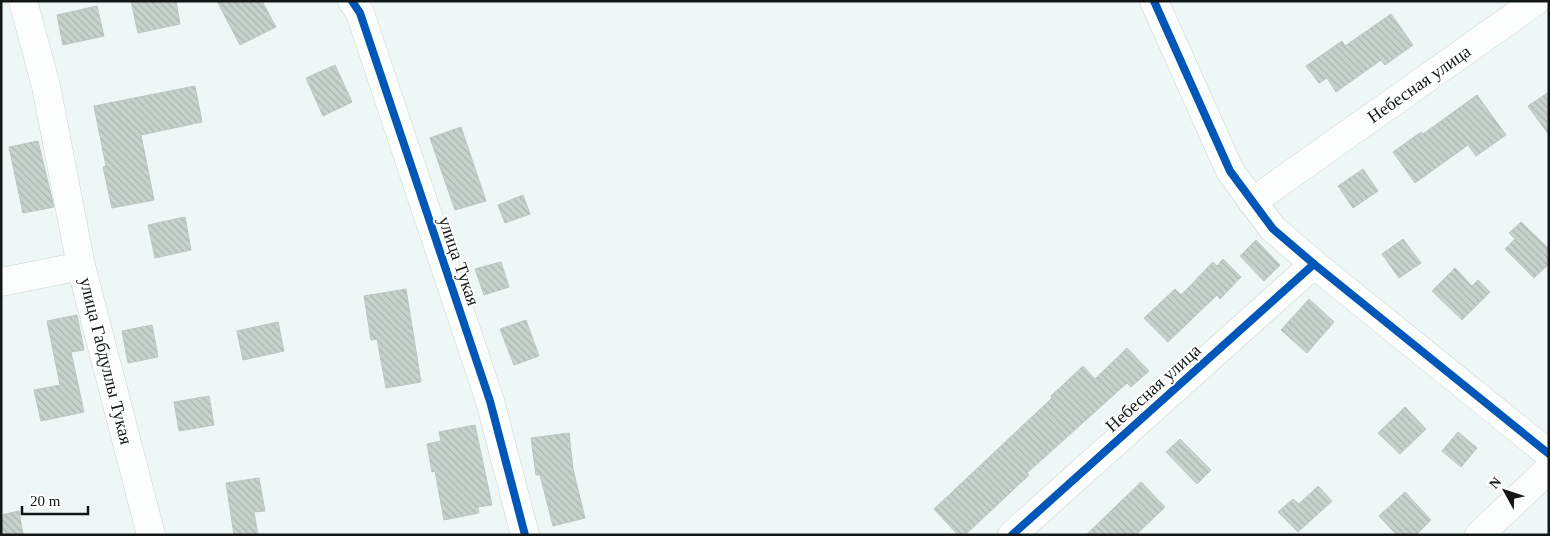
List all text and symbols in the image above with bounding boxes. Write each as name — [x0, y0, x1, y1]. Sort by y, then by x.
street label: Небесная улица — [1364, 41, 1474, 127]
street label: улица Тукая — [434, 214, 484, 308]
street label: улица Габдуллы Тукая — [76, 275, 136, 447]
street label: Небесная улица — [1101, 340, 1205, 436]
north arrow — [1480, 466, 1530, 516]
text: N — [1486, 474, 1504, 492]
scale bar — [22, 484, 89, 516]
text: 20 m — [30, 493, 61, 509]

